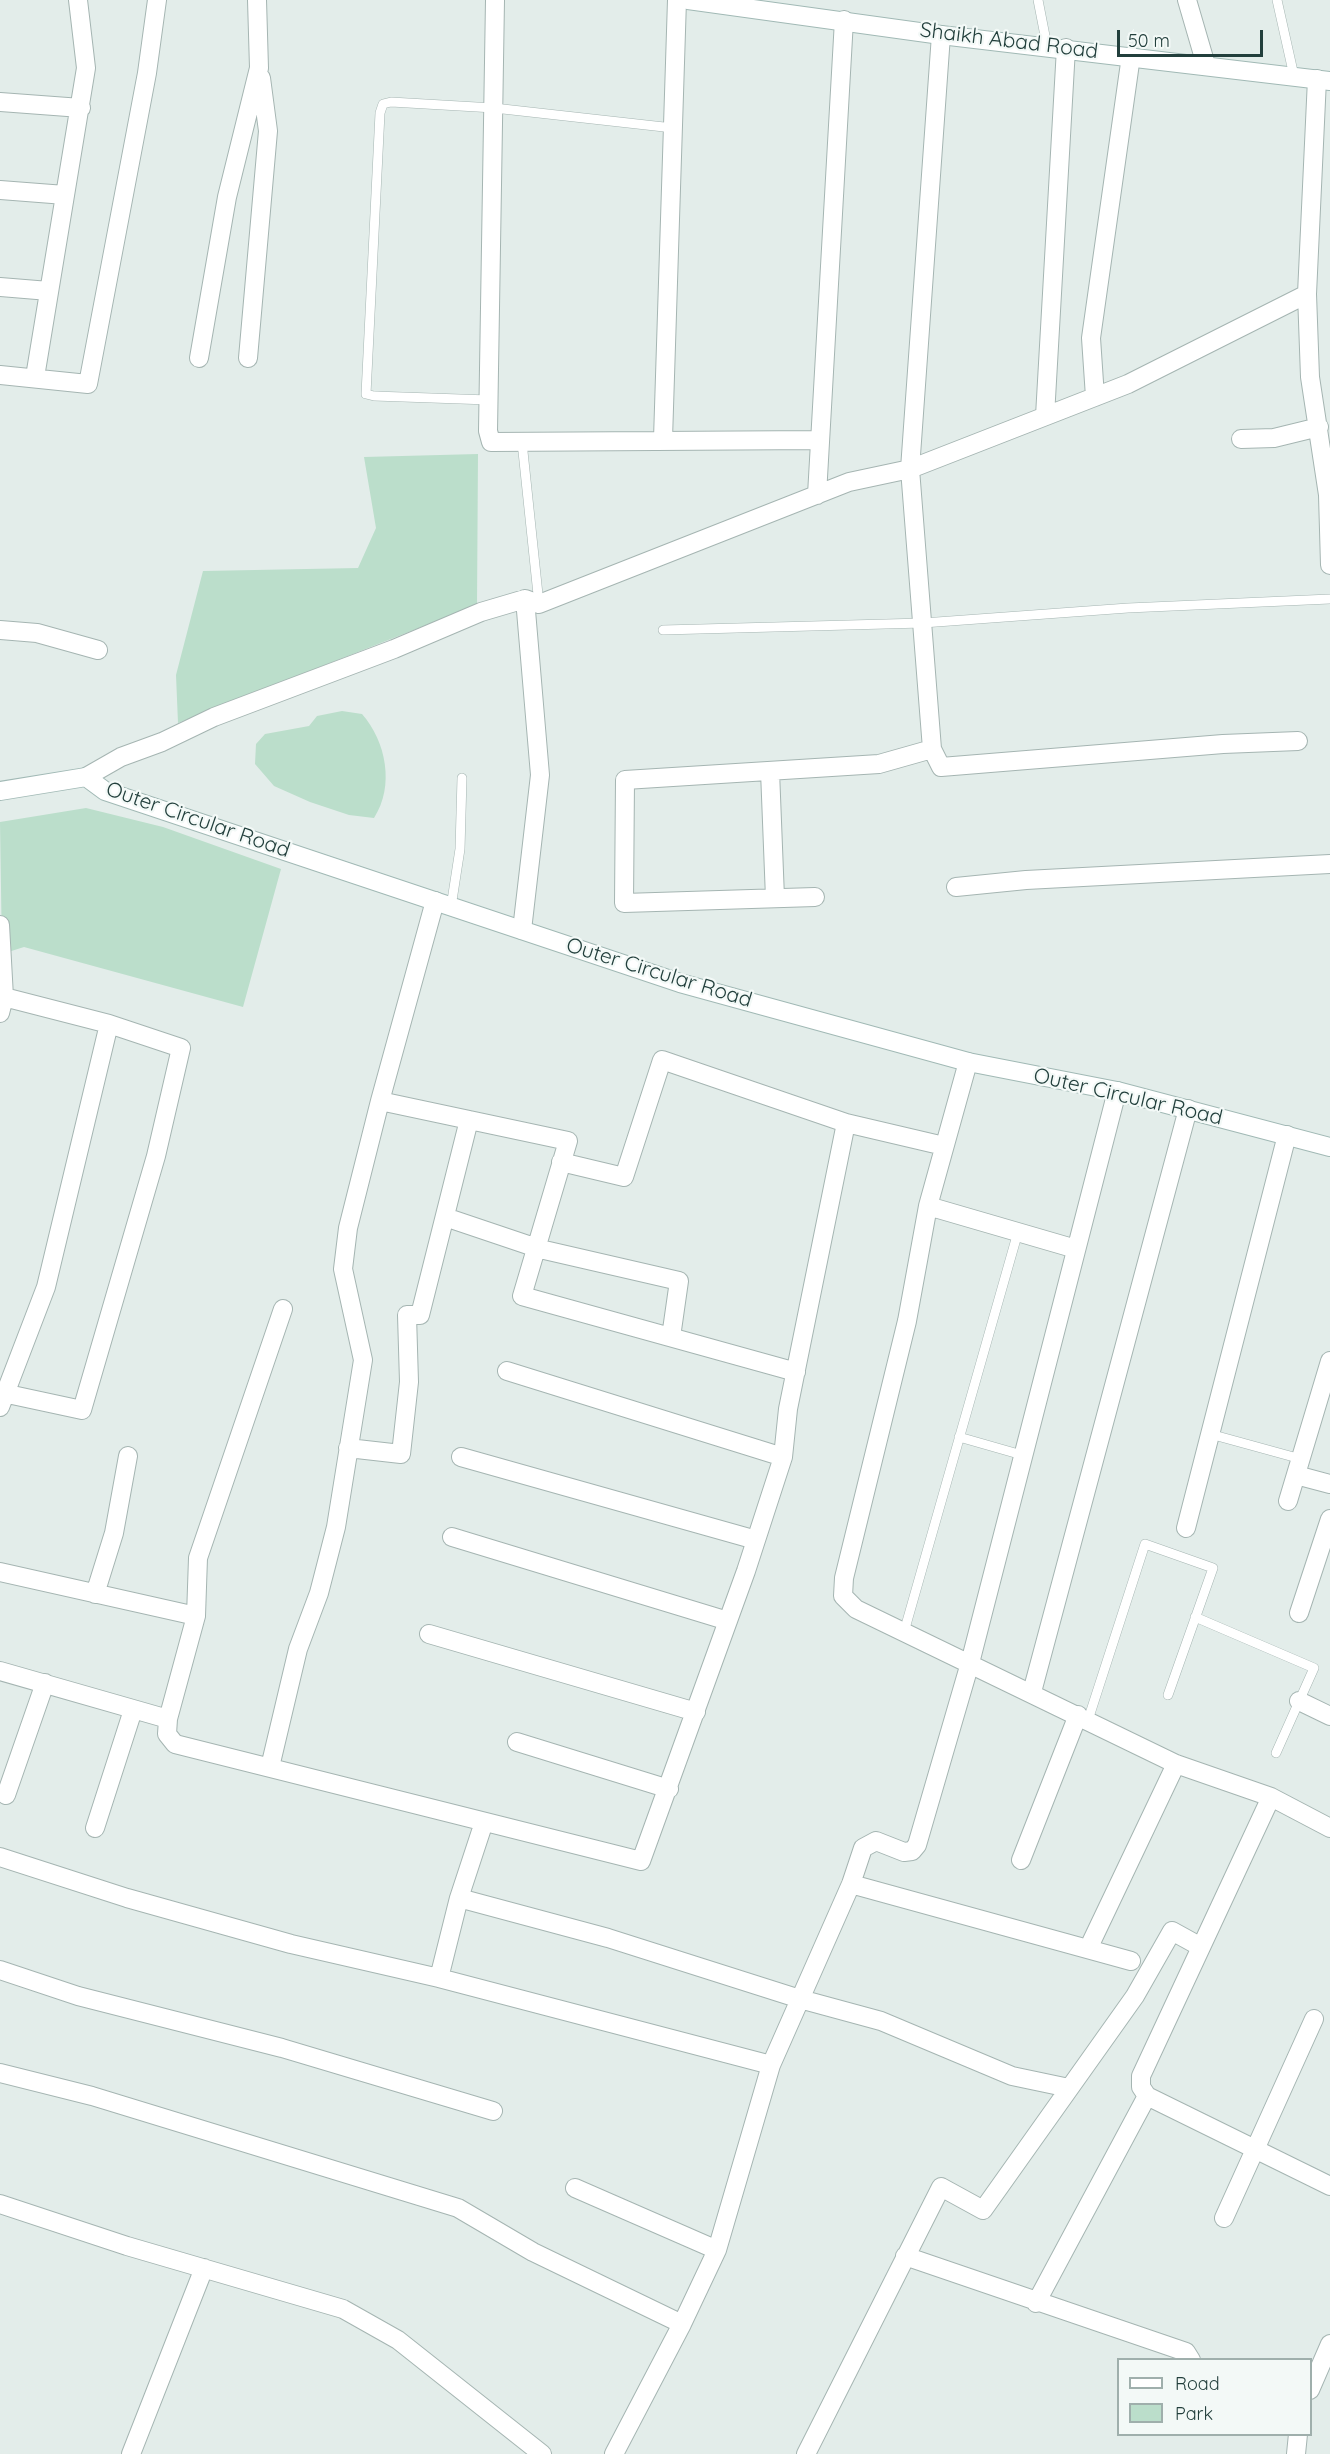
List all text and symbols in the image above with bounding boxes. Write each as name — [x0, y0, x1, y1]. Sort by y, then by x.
street label: Shaikh Abad Road — [918, 18, 1100, 64]
scale bar — [1120, 18, 1266, 56]
text: 50 m — [1128, 29, 1170, 52]
street label: Outer Circular Road — [103, 777, 293, 863]
street label: Outer Circular Road — [563, 933, 755, 1013]
street label: Outer Circular Road — [1031, 1063, 1225, 1131]
legend — [1117, 2358, 1312, 2436]
text: Road — [1175, 2372, 1220, 2395]
text: Park — [1175, 2402, 1213, 2425]

